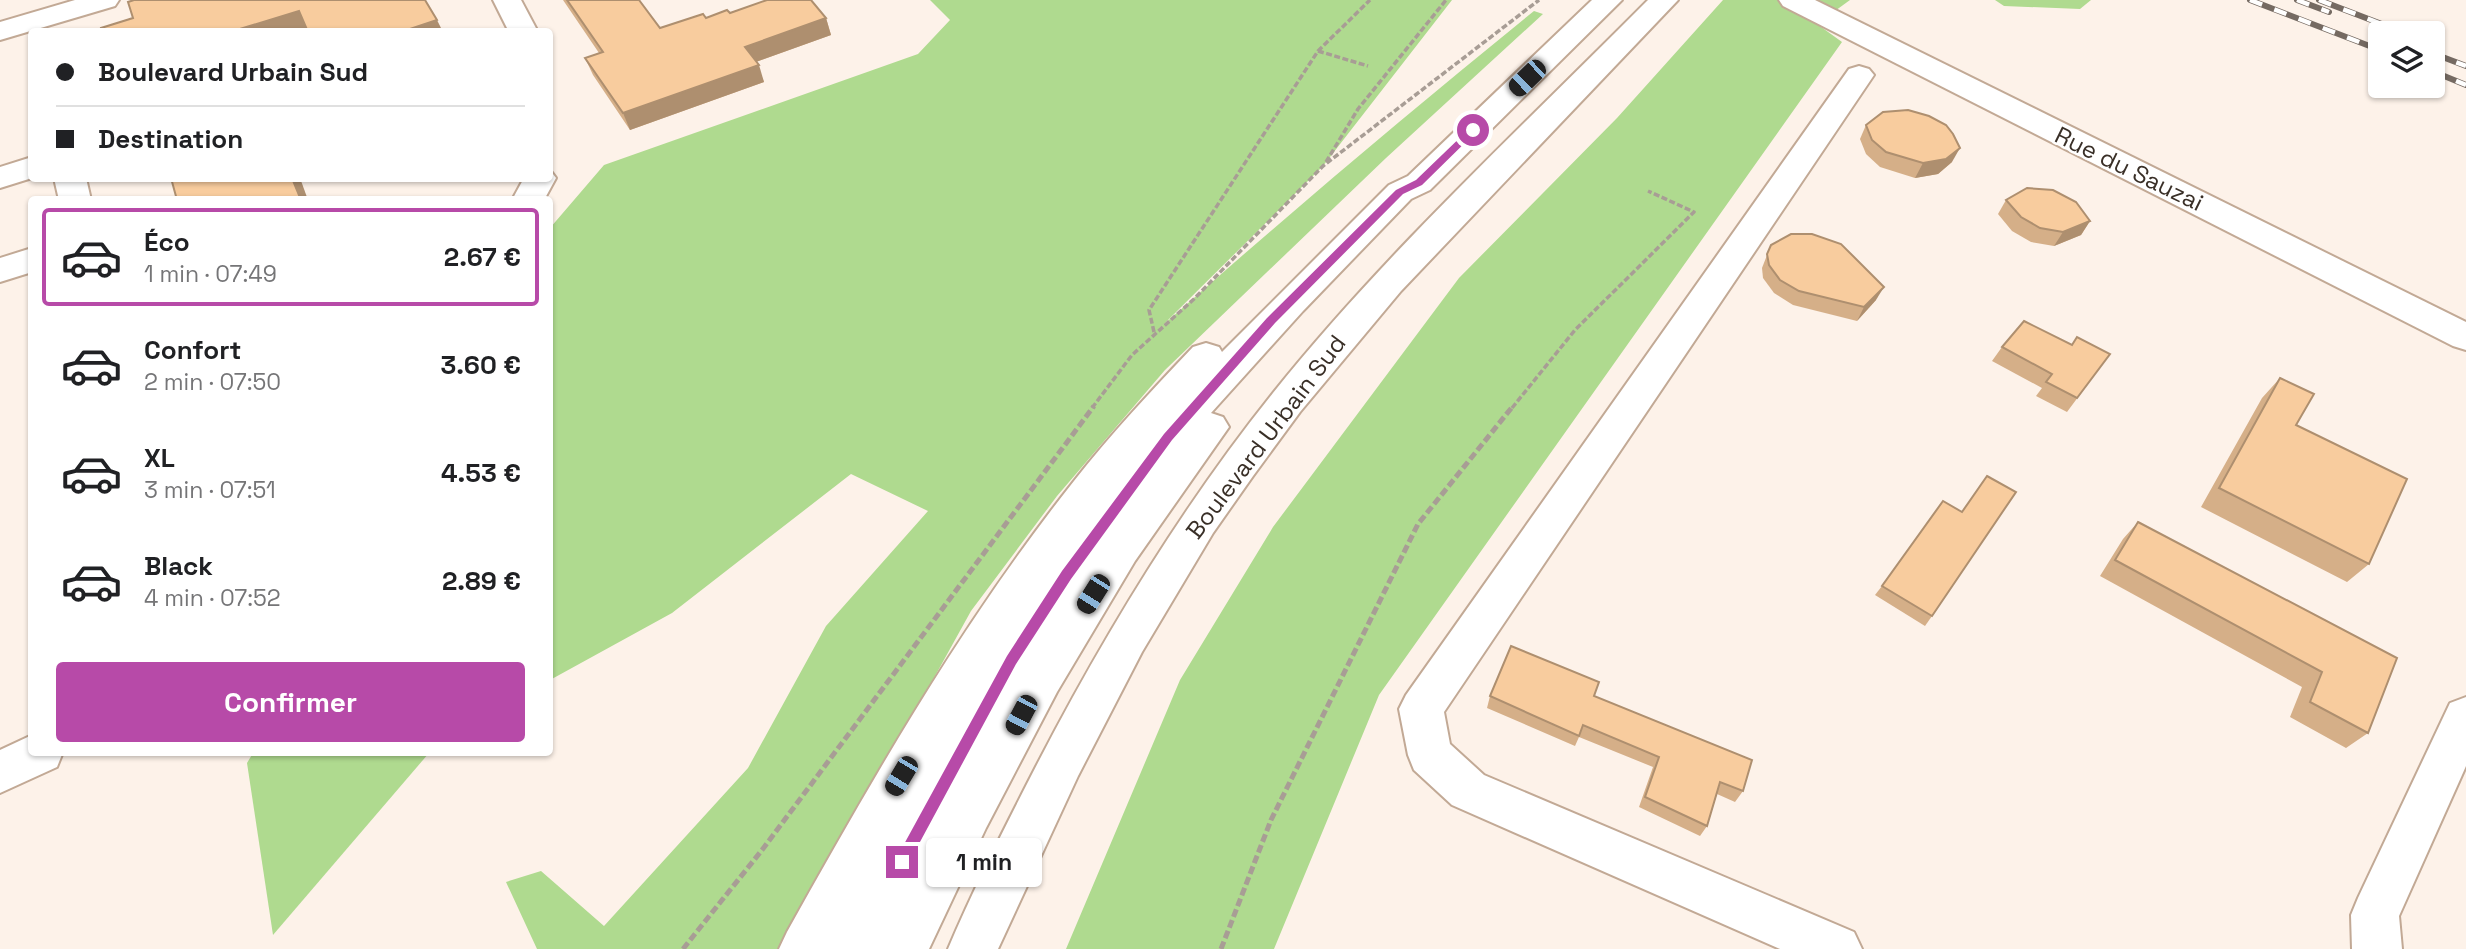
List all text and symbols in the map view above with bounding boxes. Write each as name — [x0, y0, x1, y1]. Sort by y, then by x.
map controls — [2368, 21, 2445, 98]
button: layers — [2368, 21, 2445, 98]
text: Boulevard Urbain Sud — [98, 55, 368, 89]
car — [1505, 56, 1550, 100]
route start — [1457, 114, 1489, 146]
street label: Rue du Sauzai — [2050, 119, 2209, 218]
text: Destination — [98, 122, 243, 156]
text: Éco — [144, 225, 190, 259]
icon: car — [60, 226, 123, 289]
text: 2.67 € — [444, 240, 521, 274]
text: 1 min · 07:49 — [144, 259, 277, 289]
street label: Boulevard Urbain Sud — [1179, 329, 1352, 545]
text: Confort — [144, 333, 241, 367]
icon: car — [60, 334, 123, 397]
text: 3.60 € — [441, 348, 521, 382]
text: 2 min · 07:50 — [144, 367, 281, 397]
text: XL — [144, 441, 175, 475]
icon: car — [60, 442, 123, 505]
text: 4.53 € — [441, 456, 521, 490]
text: 3 min · 07:51 — [144, 475, 276, 505]
text: Black — [144, 549, 213, 583]
icon: car — [60, 550, 123, 613]
text: 2.89 € — [442, 564, 521, 598]
car — [1073, 571, 1114, 617]
text: 4 min · 07:52 — [144, 583, 281, 613]
button: Confirmer — [56, 662, 525, 742]
car — [1002, 692, 1041, 738]
car — [882, 753, 921, 799]
callout: 1 min — [926, 838, 1042, 886]
route end — [886, 846, 918, 878]
text: 1 min — [956, 847, 1012, 877]

